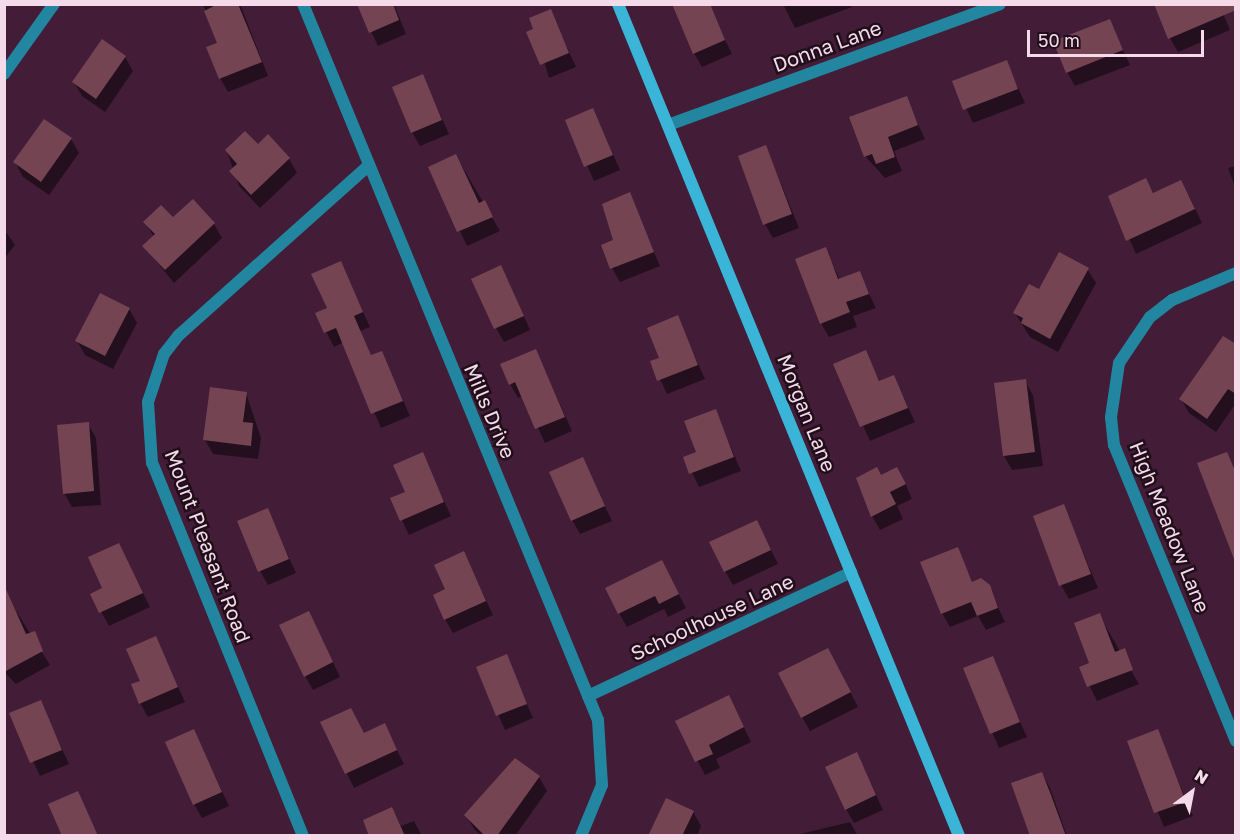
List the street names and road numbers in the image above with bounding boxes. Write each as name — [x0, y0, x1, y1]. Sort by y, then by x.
street label: Donna Lane — [769, 15, 885, 77]
street label: Morgan Lane — [773, 351, 841, 475]
street label: Mills Drive — [459, 360, 521, 462]
street label: High Meadow Lane — [1125, 438, 1215, 616]
street label: Mount Pleasant Road — [160, 446, 256, 646]
street label: Schoolhouse Lane — [627, 569, 797, 665]

